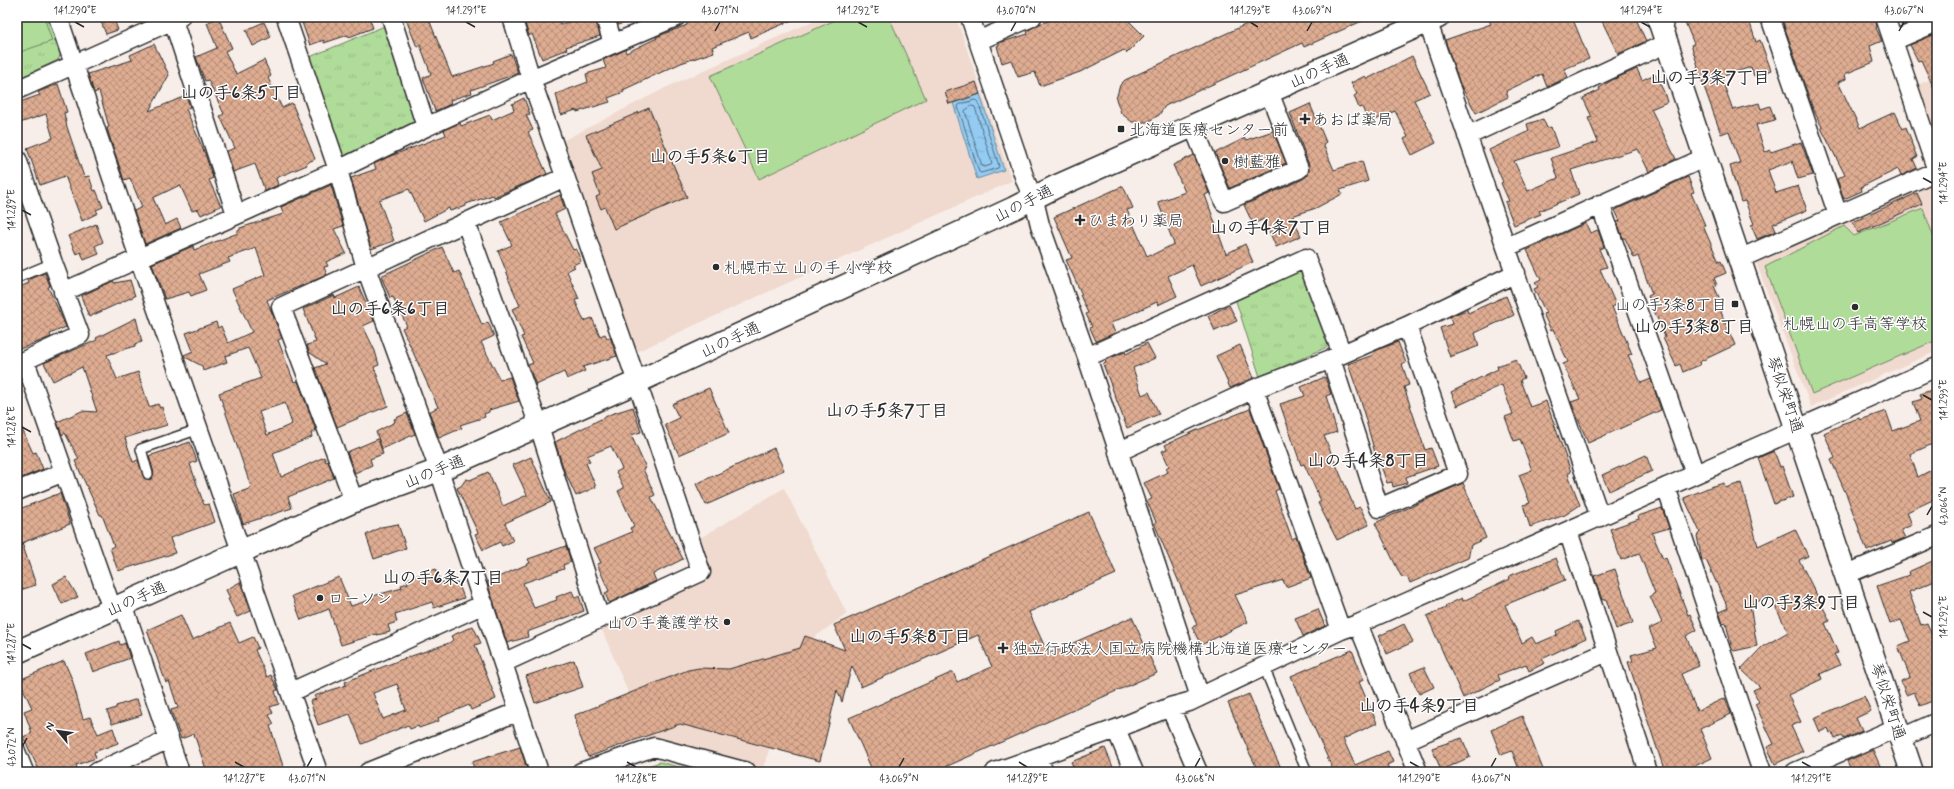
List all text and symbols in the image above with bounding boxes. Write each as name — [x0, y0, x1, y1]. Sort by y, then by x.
text: 141.290°E — [54, 4, 97, 18]
text: 141.291°E — [446, 4, 487, 18]
text: 43.071°N — [702, 4, 739, 18]
text: 141.292°E — [837, 4, 880, 18]
text: 43.070°N — [996, 4, 1036, 18]
text: 141.293°E — [1230, 4, 1271, 18]
text: 43.069°N — [1293, 4, 1332, 18]
text: 141.294°E — [1620, 4, 1663, 18]
text: 43.067°N — [1884, 4, 1924, 18]
street label: 山の手通 — [1286, 49, 1353, 94]
district label: 山の手3条7丁目 — [1650, 67, 1770, 89]
district label: 山の手6条5丁目 — [181, 82, 301, 104]
place label: あおば薬局 — [1313, 110, 1393, 131]
marker: あおば薬局 — [1300, 114, 1310, 124]
place label: 北海道医療センター前 — [1129, 120, 1288, 141]
marker: 北海道医療センター前 — [1116, 124, 1126, 134]
district label: 山の手5条6丁目 — [650, 146, 770, 168]
place label: 樹藍雅 — [1233, 152, 1281, 173]
marker: 樹藍雅 — [1220, 156, 1230, 166]
text: 141.294°E — [1937, 161, 1951, 204]
street label: 山の手通 — [990, 180, 1057, 228]
text: 141.289°E — [5, 189, 19, 231]
place label: ひまわり薬局 — [1088, 211, 1184, 232]
marker: ひまわり薬局 — [1075, 215, 1085, 225]
district label: 山の手4条7丁目 — [1210, 217, 1332, 239]
place label: 札幌市立 山の手 小学校 — [724, 258, 893, 279]
marker: 札幌市立 山の手 小学校 — [711, 262, 721, 272]
place label: 山の手3条8丁目 — [1615, 295, 1727, 316]
district label: 山の手6条6丁目 — [330, 298, 450, 320]
marker: 山の手3条8丁目 — [1730, 299, 1740, 309]
marker: 札幌山の手高等学校 — [1850, 302, 1860, 312]
place label: 札幌山の手高等学校 — [1783, 314, 1927, 335]
district label: 山の手3条8丁目 — [1634, 316, 1754, 338]
street label: 山の手通 — [697, 317, 764, 363]
street label: 琴似栄町通 — [1762, 353, 1808, 436]
text: 141.293°E — [1937, 379, 1951, 420]
district label: 山の手5条7丁目 — [826, 400, 948, 422]
text: 141.288°E — [5, 406, 19, 448]
district label: 山の手4条8丁目 — [1307, 450, 1429, 472]
street label: 山の手通 — [401, 451, 468, 494]
text: 43.066°N — [1937, 487, 1951, 525]
district label: 山の手6条7丁目 — [382, 567, 504, 589]
street label: 山の手通 — [103, 577, 170, 622]
place label: ローソン — [328, 589, 392, 610]
district label: 山の手3条9丁目 — [1742, 592, 1860, 614]
marker: ローソン — [315, 593, 325, 603]
text: 141.292°E — [1937, 595, 1951, 638]
place label: 山の手養護学校 — [607, 613, 719, 634]
marker: 山の手養護学校 — [722, 617, 732, 627]
text: 141.287°E — [5, 623, 19, 665]
district label: 山の手5条8丁目 — [849, 626, 971, 648]
place label: 独立行政法人国立病院機構北海道医療センター — [1012, 639, 1347, 660]
marker: 独立行政法人国立病院機構北海道医療センター — [997, 642, 1009, 654]
street label: 琴似栄町通 — [1865, 660, 1910, 743]
district label: 山の手4条9丁目 — [1359, 695, 1479, 717]
north arrow — [38, 711, 78, 751]
text: N — [42, 720, 58, 733]
text: 43.072°N — [5, 727, 19, 767]
text: 141.287°E — [223, 772, 265, 786]
text: 43.071°N — [289, 772, 326, 786]
text: 141.288°E — [615, 772, 657, 786]
text: 43.069°N — [880, 772, 919, 786]
text: 141.289°E — [1006, 772, 1048, 786]
text: 43.068°N — [1176, 772, 1215, 786]
text: 141.290°E — [1398, 772, 1441, 786]
text: 43.067°N — [1471, 772, 1511, 786]
text: 141.291°E — [1791, 772, 1832, 786]

